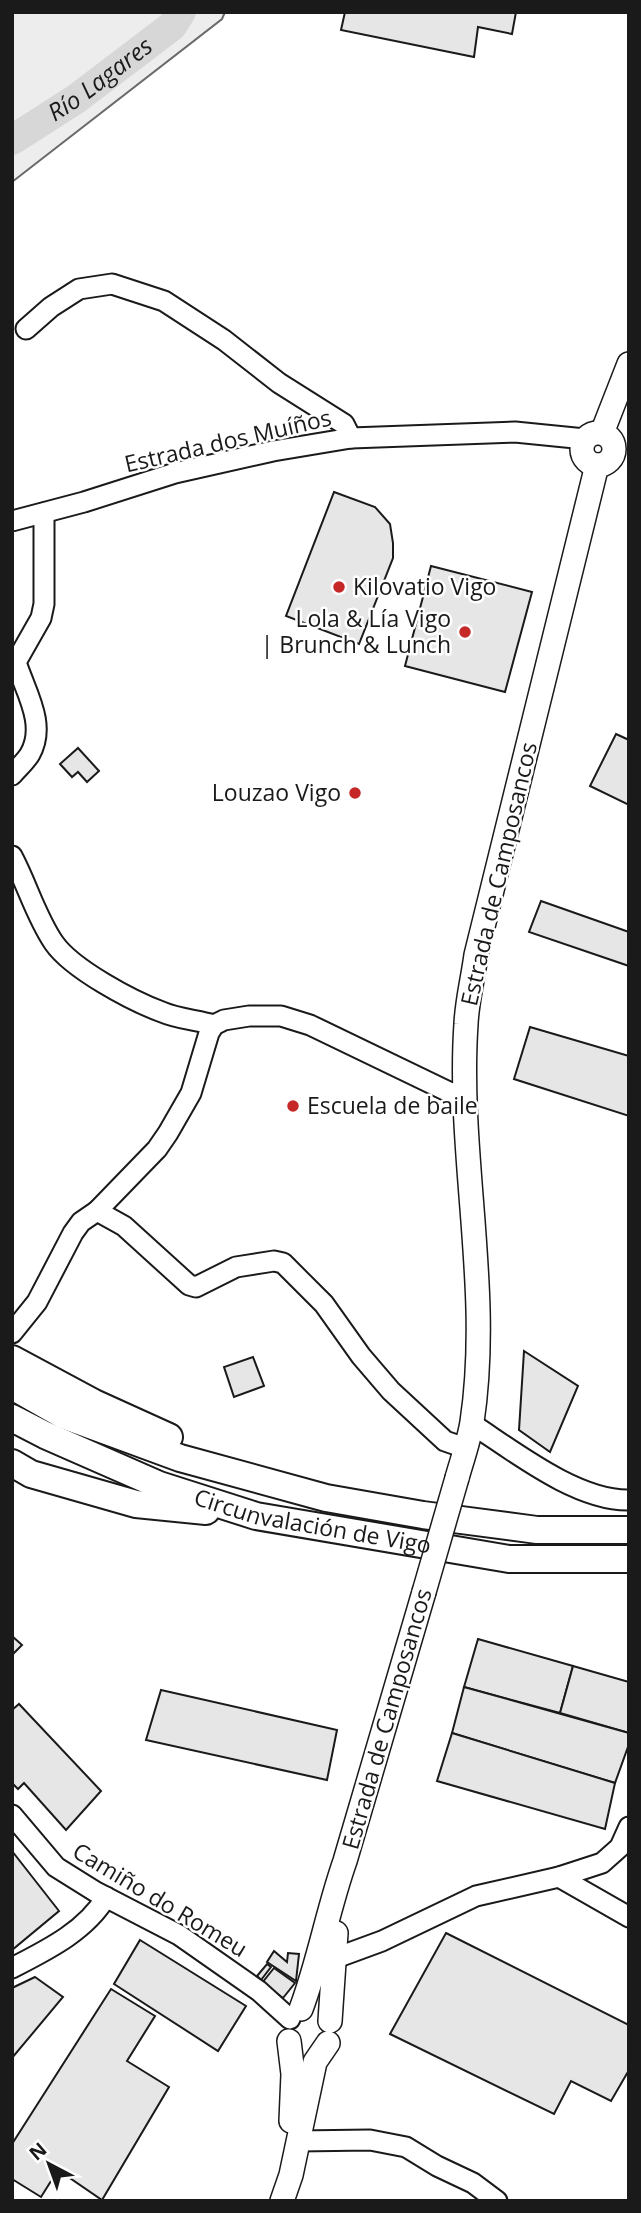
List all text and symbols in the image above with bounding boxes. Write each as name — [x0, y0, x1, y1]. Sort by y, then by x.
water label: Río Lagares — [41, 29, 158, 128]
street label: Estrada dos Muíños — [121, 401, 334, 479]
place label: Kilovatio Vigo — [353, 570, 496, 602]
marker: Kilovatio Vigo — [331, 579, 347, 595]
place label: Lola & Lía Vigo | Brunch & Lunch — [261, 602, 451, 660]
marker: Lola & Lía Vigo | Brunch & Lunch — [457, 624, 473, 640]
street label: Estrada de Camposancos — [452, 739, 544, 1009]
place label: Louzao Vigo — [212, 776, 341, 808]
marker: Louzao Vigo — [347, 785, 363, 801]
place label: Escuela de baile — [307, 1089, 478, 1121]
marker: Escuela de baile — [285, 1098, 301, 1114]
street label: Circunvalación de Vigo — [190, 1480, 434, 1560]
street label: Estrada de Camposancos — [333, 1585, 439, 1853]
street label: Camiño do Romeu — [67, 1834, 254, 1964]
north arrow — [14, 2129, 84, 2199]
text: N — [23, 2136, 52, 2166]

